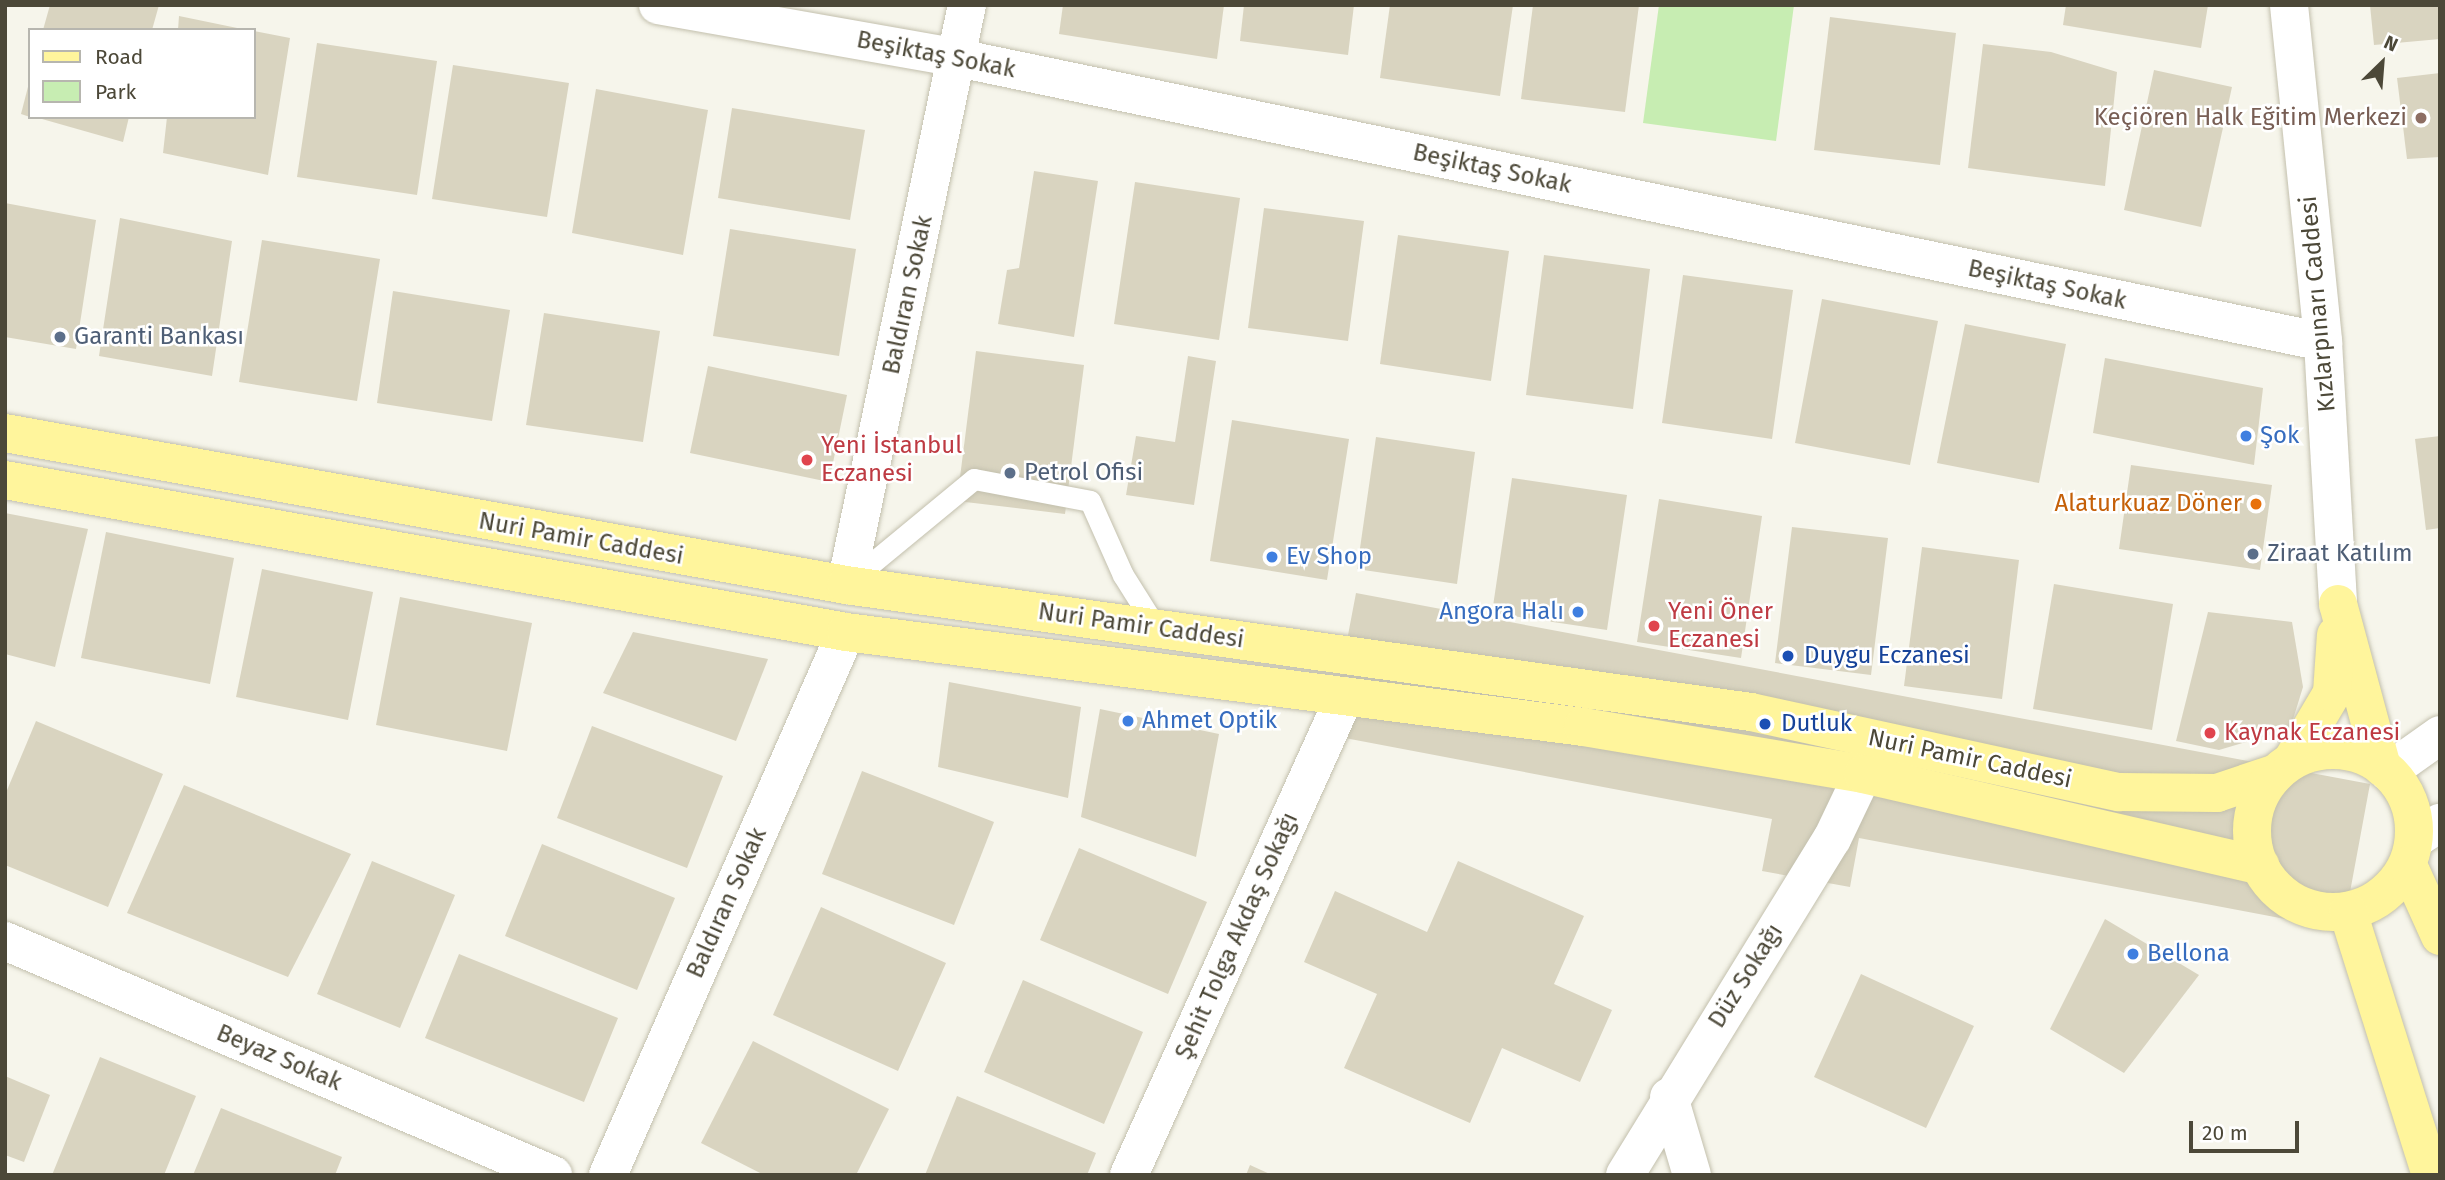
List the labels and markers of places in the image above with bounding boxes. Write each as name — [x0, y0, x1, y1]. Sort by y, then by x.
place label: Keçiören Halk Eğitim Merkezi — [2094, 104, 2407, 132]
marker: Keçiören Halk Eğitim Merkezi — [2413, 110, 2429, 126]
place label: Garanti Bankası — [74, 323, 244, 351]
marker: Garanti Bankası — [52, 329, 68, 345]
place label: Şok — [2260, 422, 2299, 450]
marker: Şok — [2238, 428, 2254, 444]
place label: Yeni İstanbul Eczanesi — [821, 432, 962, 488]
marker: Yeni İstanbul Eczanesi — [799, 452, 815, 468]
place label: Petrol Ofisi — [1024, 459, 1143, 487]
marker: Petrol Ofisi — [1002, 465, 1018, 481]
place label: Alaturkuaz Döner — [2055, 490, 2242, 518]
marker: Alaturkuaz Döner — [2248, 496, 2264, 512]
place label: Ziraat Katılım — [2267, 540, 2413, 568]
place label: Ev Shop — [1286, 543, 1372, 571]
marker: Ziraat Katılım — [2245, 546, 2261, 562]
marker: Ev Shop — [1264, 549, 1280, 565]
place label: Angora Halı — [1439, 598, 1564, 626]
place label: Yeni Öner Eczanesi — [1668, 598, 1773, 654]
marker: Angora Halı — [1570, 604, 1586, 620]
marker: Yeni Öner Eczanesi — [1646, 618, 1662, 634]
place label: Duygu Eczanesi — [1804, 642, 1970, 670]
marker: Duygu Eczanesi — [1778, 646, 1798, 666]
place label: Ahmet Optik — [1142, 707, 1277, 735]
place label: Dutluk — [1781, 710, 1852, 738]
marker: Ahmet Optik — [1120, 713, 1136, 729]
marker: Dutluk — [1755, 714, 1775, 734]
place label: Kaynak Eczanesi — [2224, 719, 2400, 747]
marker: Kaynak Eczanesi — [2202, 725, 2218, 741]
place label: Bellona — [2147, 940, 2230, 968]
marker: Bellona — [2125, 946, 2141, 962]

